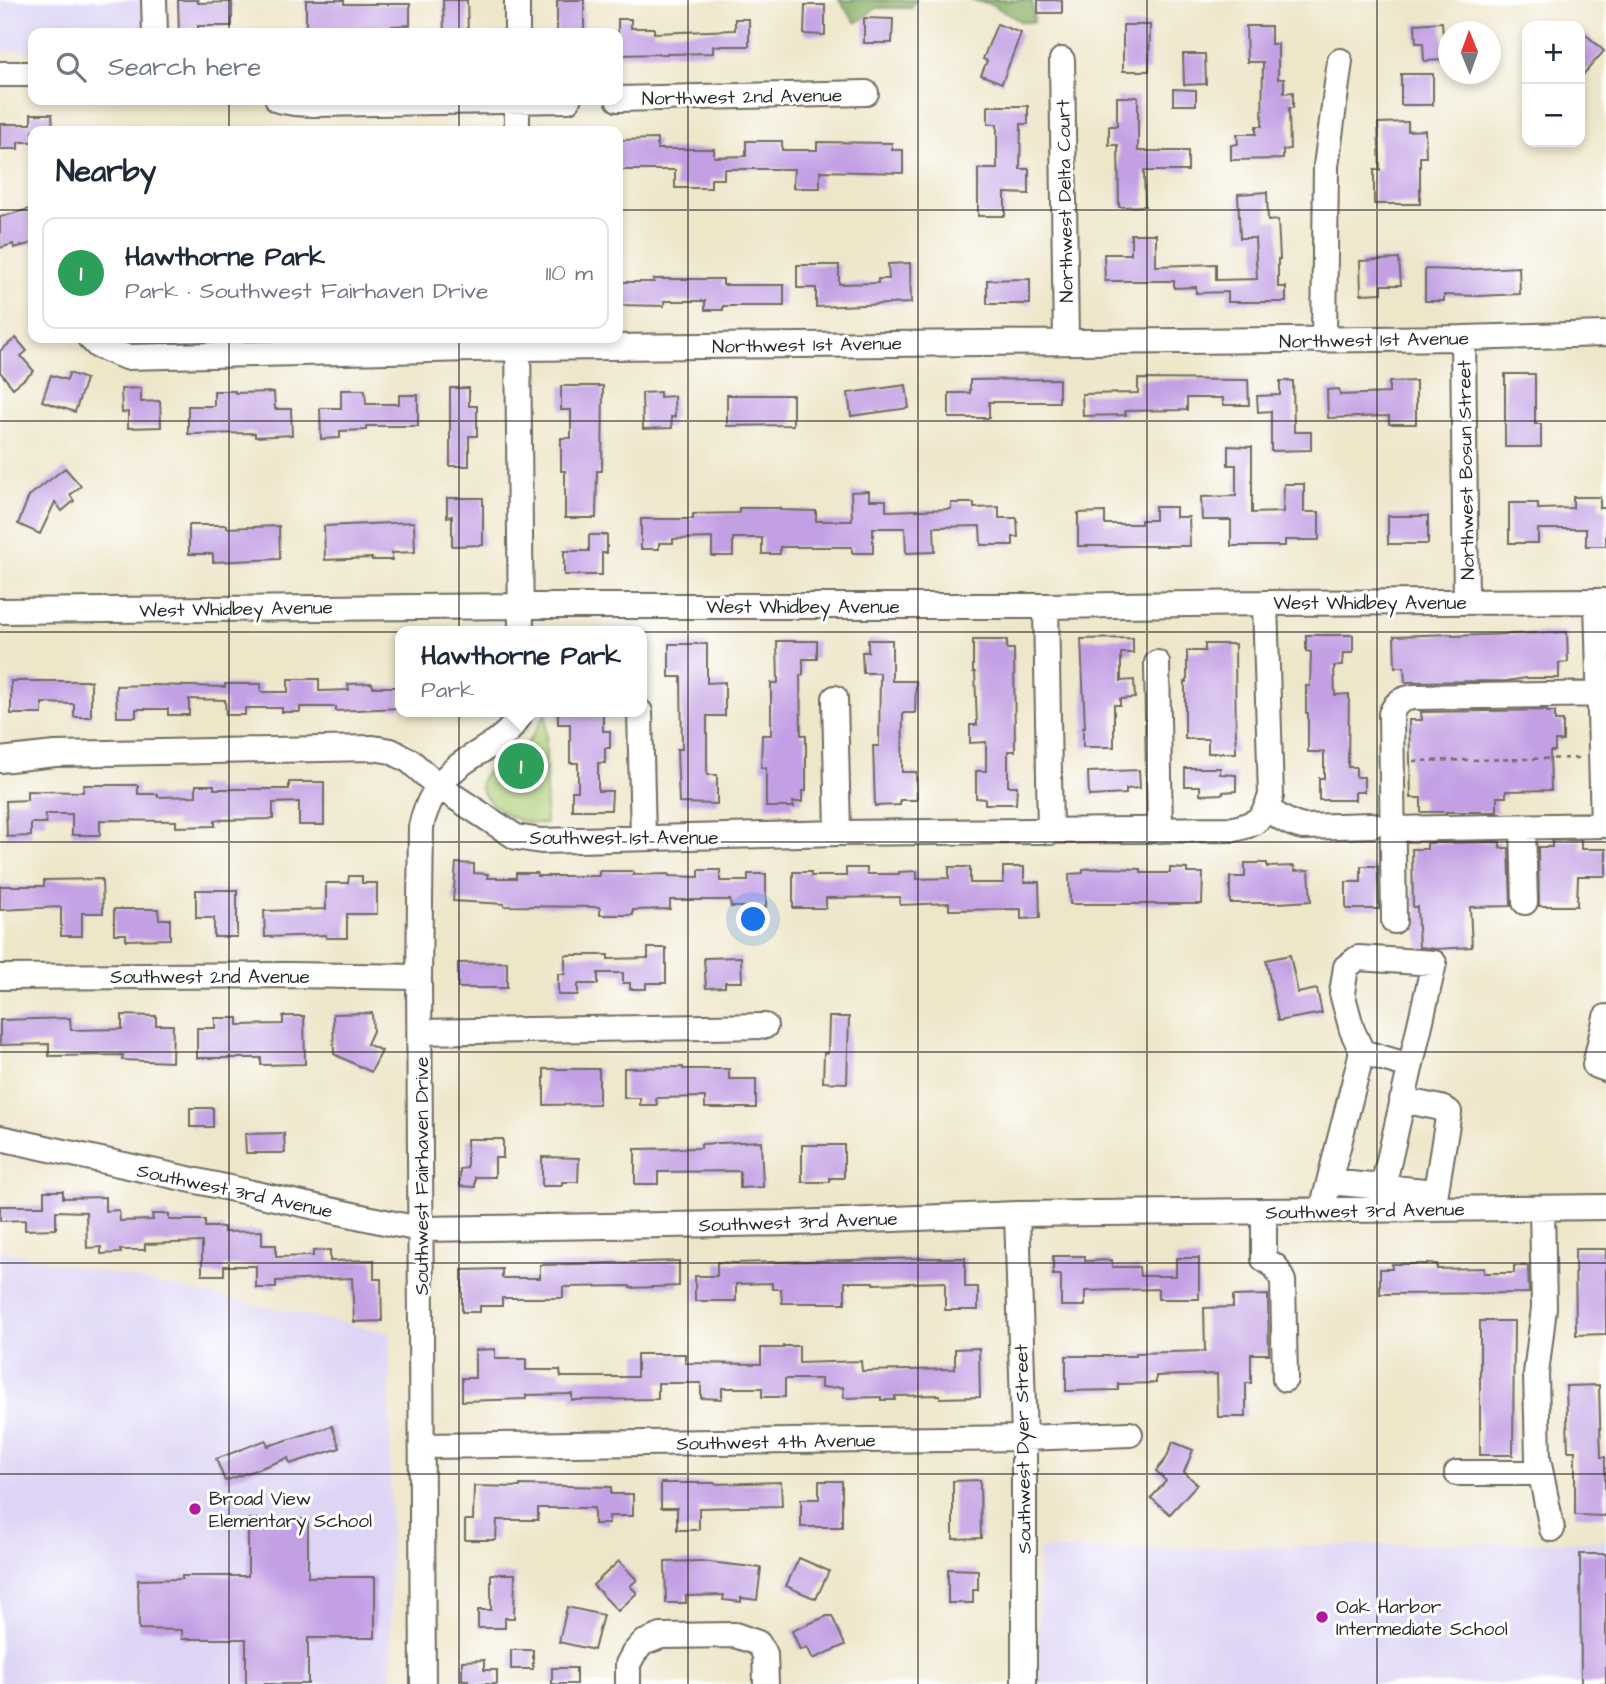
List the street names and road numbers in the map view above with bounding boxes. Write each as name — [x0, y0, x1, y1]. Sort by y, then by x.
street label: Northwest 2nd Avenue — [642, 82, 842, 113]
street label: Northwest Delta Court — [1050, 99, 1081, 303]
street label: Northwest 1st Avenue — [1279, 325, 1469, 356]
street label: Northwest 1st Avenue — [712, 330, 902, 361]
street label: Northwest Bosun Street — [1451, 360, 1482, 580]
street label: West Whidbey Avenue — [1273, 590, 1467, 618]
street label: West Whidbey Avenue — [139, 594, 333, 626]
street label: West Whidbey Avenue — [706, 594, 900, 622]
street label: Southwest 1st Avenue — [529, 825, 719, 852]
street label: Southwest 2nd Avenue — [110, 964, 310, 991]
street label: Southwest Fairhaven Drive — [409, 1057, 436, 1295]
street label: Southwest 3rd Avenue — [134, 1158, 335, 1225]
street label: Southwest 3rd Avenue — [1265, 1196, 1465, 1227]
street label: Southwest 3rd Avenue — [698, 1206, 898, 1239]
street label: Southwest Dyer Street — [1008, 1344, 1040, 1554]
street label: Southwest 4th Avenue — [676, 1427, 876, 1458]

